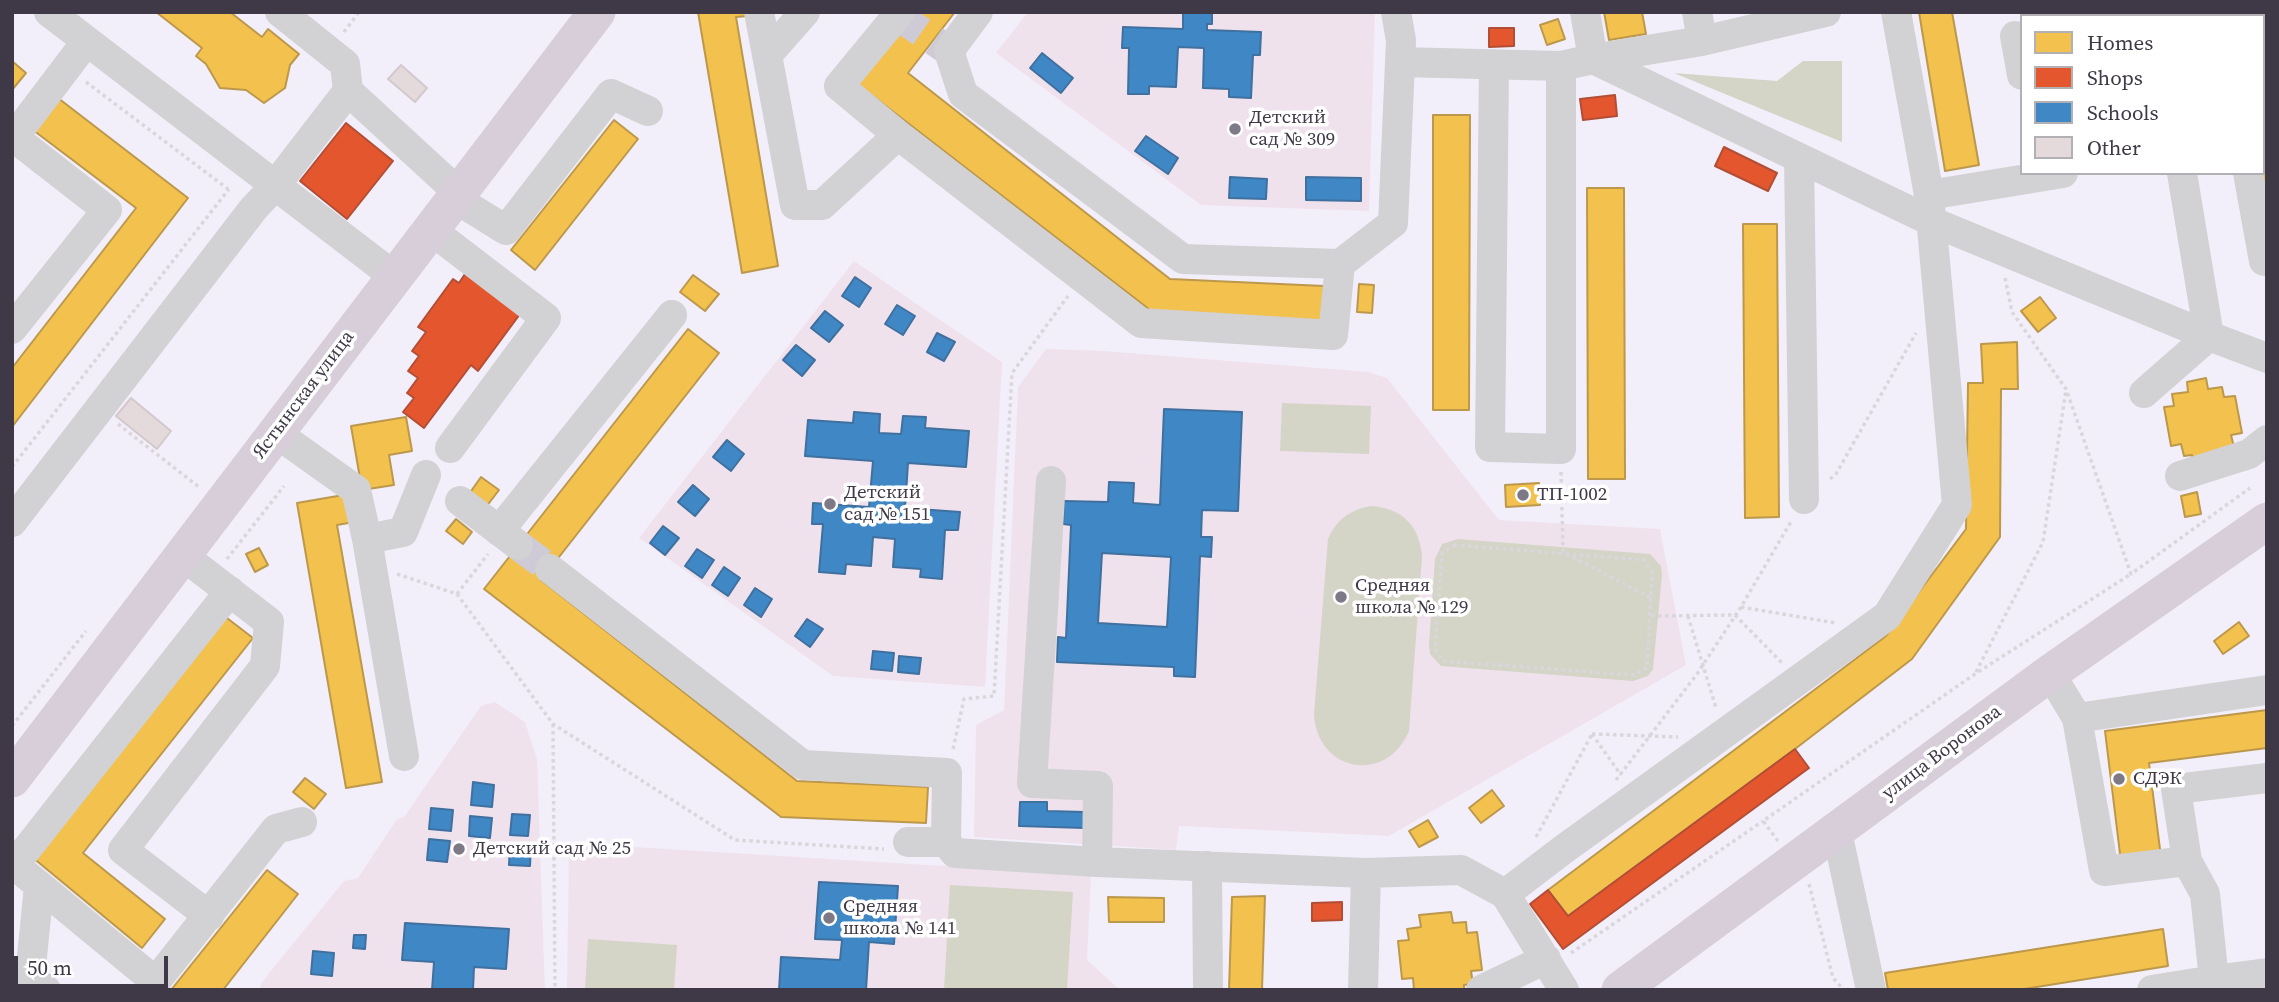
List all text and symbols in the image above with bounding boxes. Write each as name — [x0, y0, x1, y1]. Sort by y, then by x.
legend — [2020, 14, 2265, 175]
text: Homes — [2087, 28, 2153, 57]
text: Shops — [2087, 63, 2143, 92]
text: Schools — [2087, 98, 2159, 127]
place label: Детский сад № 309 — [1249, 107, 1335, 151]
marker: Детский сад № 309 — [1227, 121, 1243, 137]
text: Other — [2087, 133, 2141, 162]
street label: Ястынская улица — [248, 326, 360, 464]
place label: Детский сад № 151 — [844, 482, 930, 526]
place label: ТП-1002 — [1537, 484, 1607, 506]
marker: ТП-1002 — [1515, 487, 1531, 503]
marker: Детский сад № 151 — [822, 496, 838, 512]
place label: Средняя школа № 129 — [1355, 575, 1469, 619]
marker: Средняя школа № 129 — [1333, 589, 1349, 605]
street label: улица Воронова — [1878, 701, 2006, 805]
place label: СДЭК — [2133, 768, 2182, 790]
marker: СДЭК — [2111, 771, 2127, 787]
place label: Детский сад № 25 — [473, 838, 631, 860]
marker: Детский сад № 25 — [451, 841, 467, 857]
place label: Средняя школа № 141 — [843, 896, 957, 940]
marker: Средняя школа № 141 — [821, 910, 837, 926]
scale bar — [18, 942, 172, 986]
text: 50 m — [27, 953, 72, 982]

